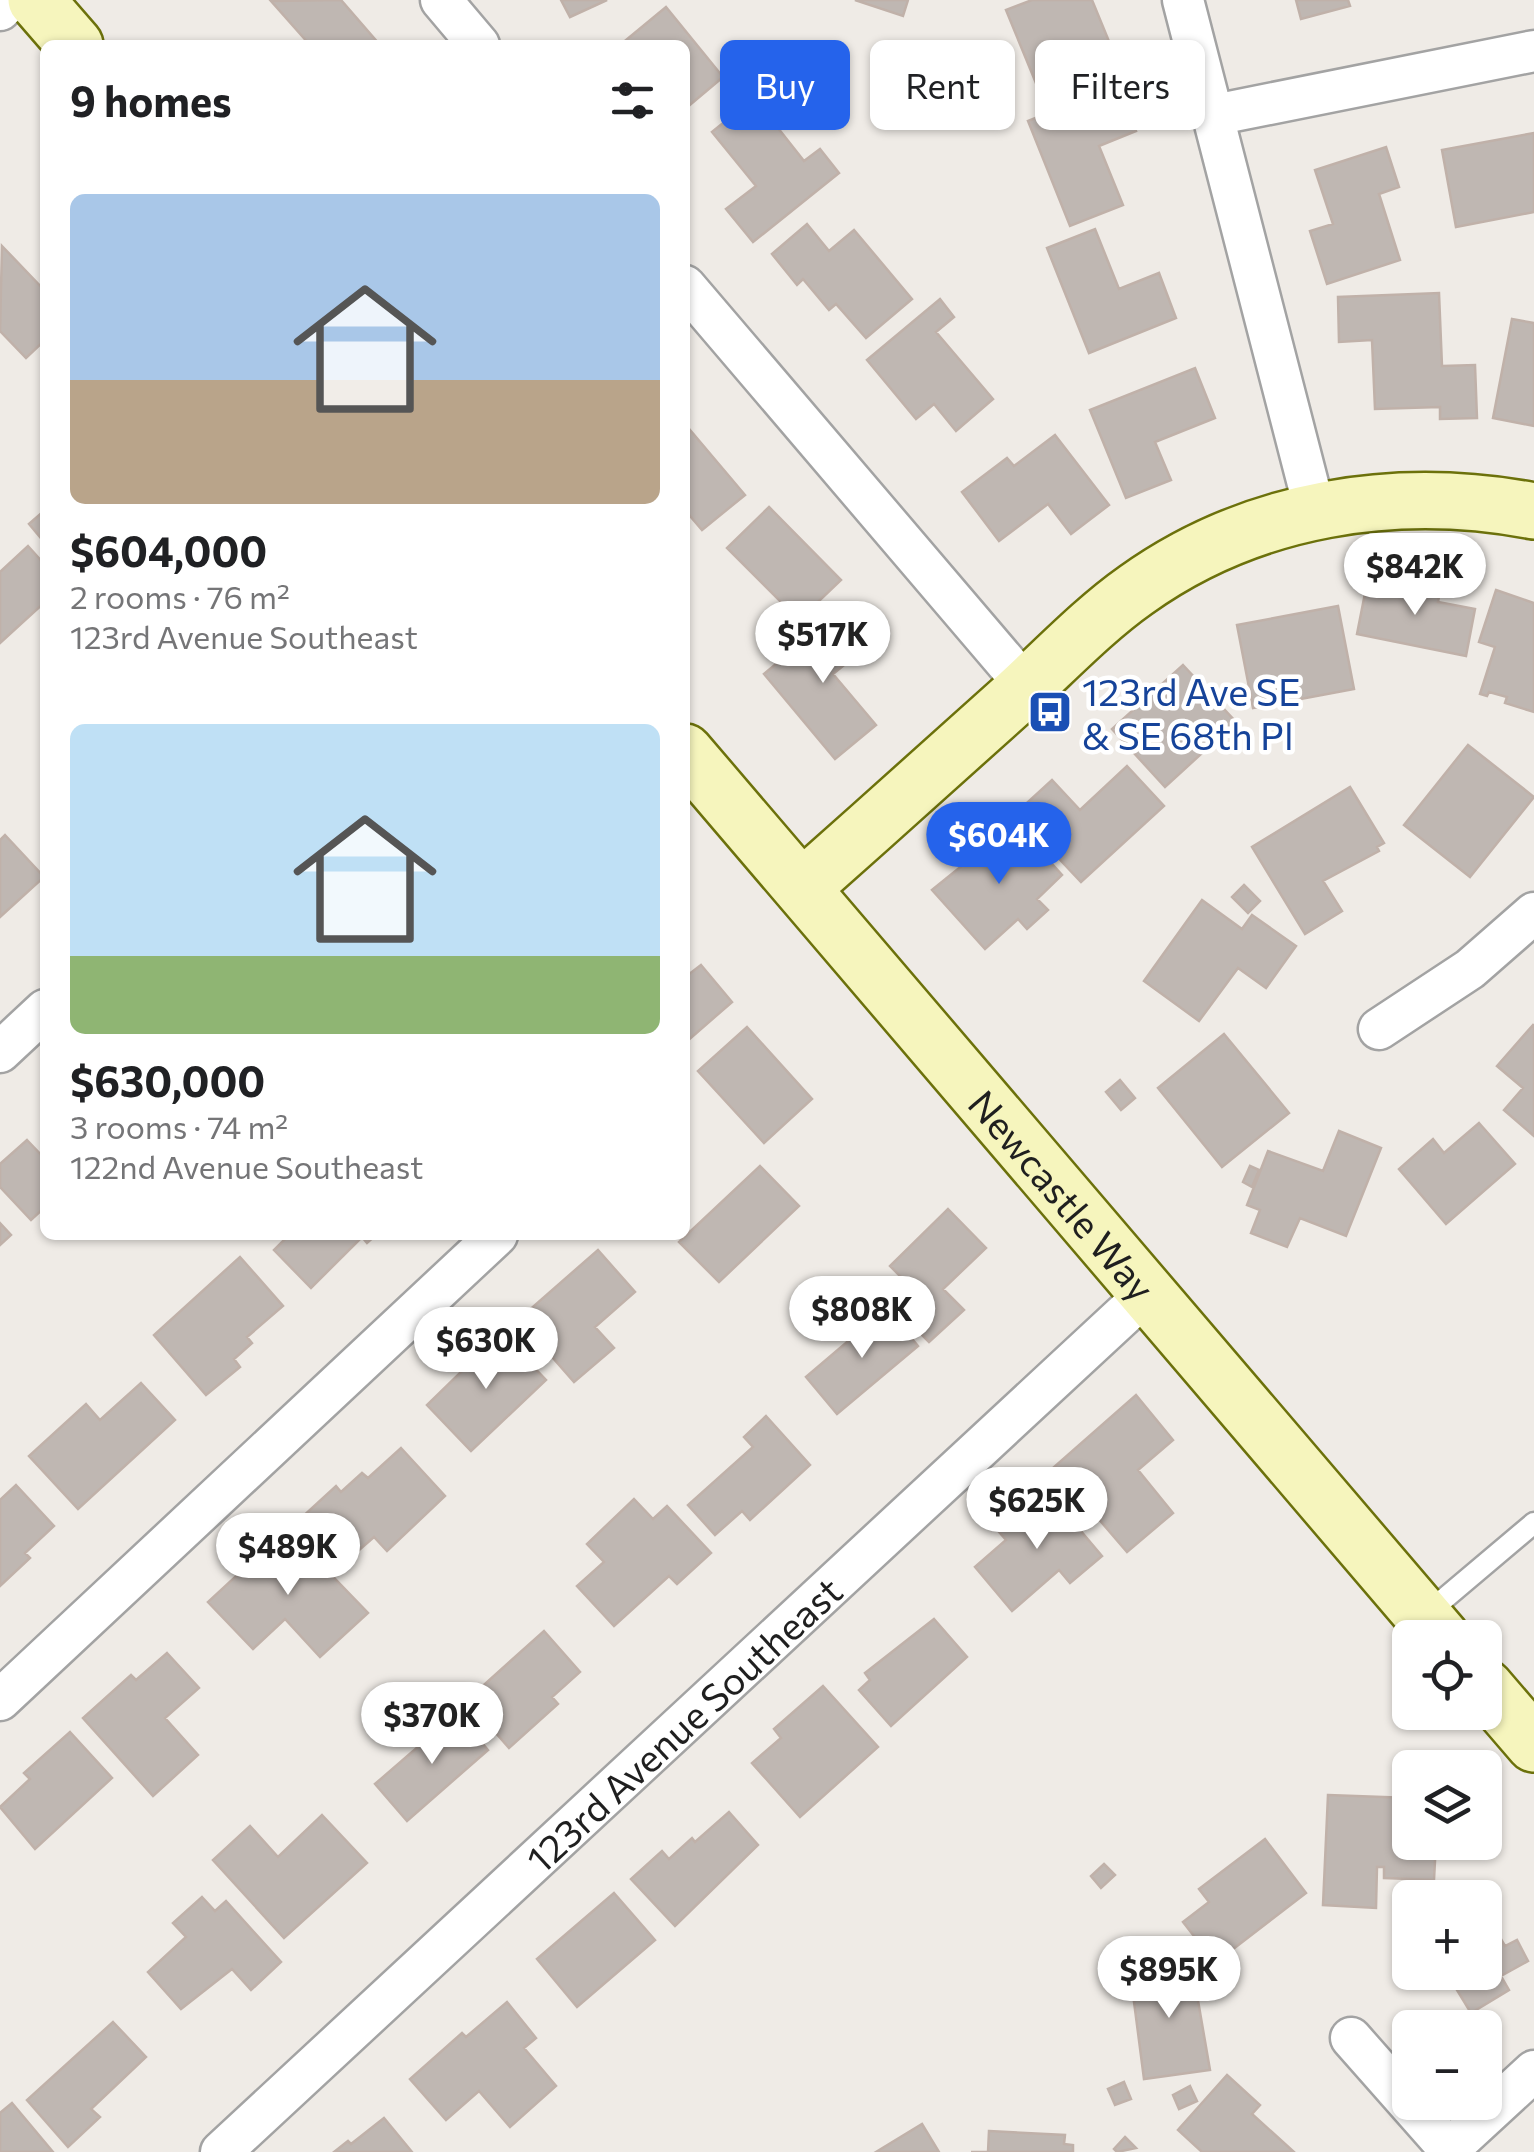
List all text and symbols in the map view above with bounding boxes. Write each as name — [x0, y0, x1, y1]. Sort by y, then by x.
chip: Buy — [720, 40, 850, 130]
chip: Rent — [870, 40, 1015, 130]
chip: Filters — [1035, 40, 1205, 130]
icon: filters — [605, 73, 660, 128]
text: 9 homes — [70, 74, 232, 126]
icon: home — [275, 259, 455, 439]
text: $604,000 — [70, 524, 267, 576]
pin: $842K — [1345, 533, 1485, 618]
text: $842K — [1366, 545, 1464, 585]
text: 2 rooms · 76 m² — [70, 576, 290, 616]
pin: $517K — [753, 601, 893, 686]
text: $517K — [777, 613, 869, 653]
text: 123rd Avenue Southeast — [70, 616, 418, 656]
place label: 123rd Ave SE & SE 68th Pl — [1082, 667, 1301, 758]
bus stop icon: 123rd Ave SE & SE 68th Pl — [1027, 689, 1073, 735]
icon: home — [275, 789, 455, 969]
pin: $604K — [929, 802, 1069, 887]
text: $604K — [948, 814, 1050, 854]
text: $630,000 — [70, 1054, 265, 1106]
street label: Newcastle Way — [960, 1080, 1166, 1309]
text: 3 rooms · 74 m² — [70, 1106, 288, 1146]
text: 122nd Avenue Southeast — [70, 1146, 423, 1186]
pin: $808K — [792, 1276, 932, 1361]
text: $808K — [811, 1288, 913, 1328]
pin: $630K — [416, 1307, 556, 1392]
text: $630K — [436, 1319, 536, 1359]
pin: $625K — [967, 1467, 1107, 1552]
text: $625K — [988, 1479, 1086, 1519]
pin: $489K — [218, 1513, 358, 1598]
text: $489K — [238, 1525, 338, 1565]
street label: 123rd Avenue Southeast — [515, 1566, 850, 1881]
map controls — [1392, 1620, 1502, 2120]
button: locate — [1392, 1620, 1502, 1730]
pin: $370K — [362, 1682, 502, 1767]
text: $370K — [383, 1694, 481, 1734]
button: layers — [1392, 1750, 1502, 1860]
button: + — [1392, 1880, 1502, 1990]
pin: $895K — [1099, 1936, 1239, 2021]
text: $895K — [1120, 1948, 1218, 1988]
button: − — [1392, 2010, 1502, 2120]

